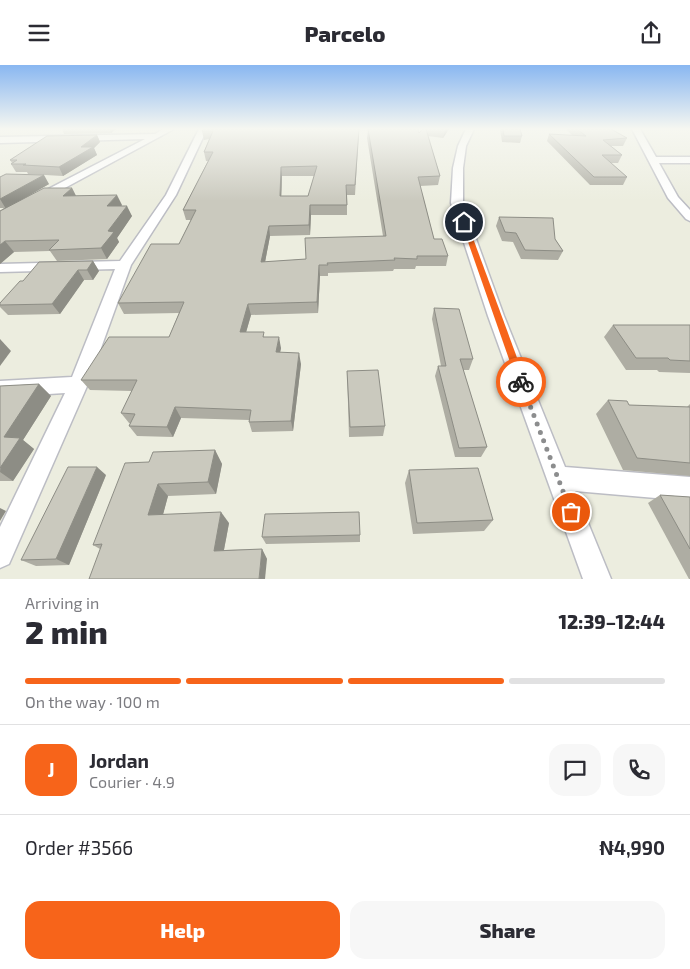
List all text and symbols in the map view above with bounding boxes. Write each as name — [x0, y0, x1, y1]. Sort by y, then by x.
icon: menu — [25, 19, 53, 47]
icon: share — [637, 19, 665, 47]
text: Parcelo — [305, 20, 385, 46]
pin — [443, 201, 485, 243]
icon: home — [450, 208, 478, 236]
courier — [496, 357, 546, 407]
icon: bike — [507, 368, 535, 396]
pin — [550, 491, 592, 533]
icon: bag — [557, 498, 585, 526]
text: Arriving in — [25, 593, 99, 612]
text: 12:39–12:44 — [559, 610, 665, 633]
text: 2 min — [25, 612, 108, 650]
text: On the way · 100 m — [25, 692, 160, 711]
button: chat — [549, 744, 601, 796]
button: phone — [613, 744, 665, 796]
text: Jordan — [89, 749, 149, 772]
text: J — [47, 758, 55, 781]
text: Courier · 4.9 — [89, 772, 175, 791]
text: Order #3566 — [25, 836, 133, 859]
text: ₦4,990 — [599, 836, 665, 859]
button: Help — [25, 901, 340, 959]
button: Share — [350, 901, 665, 959]

